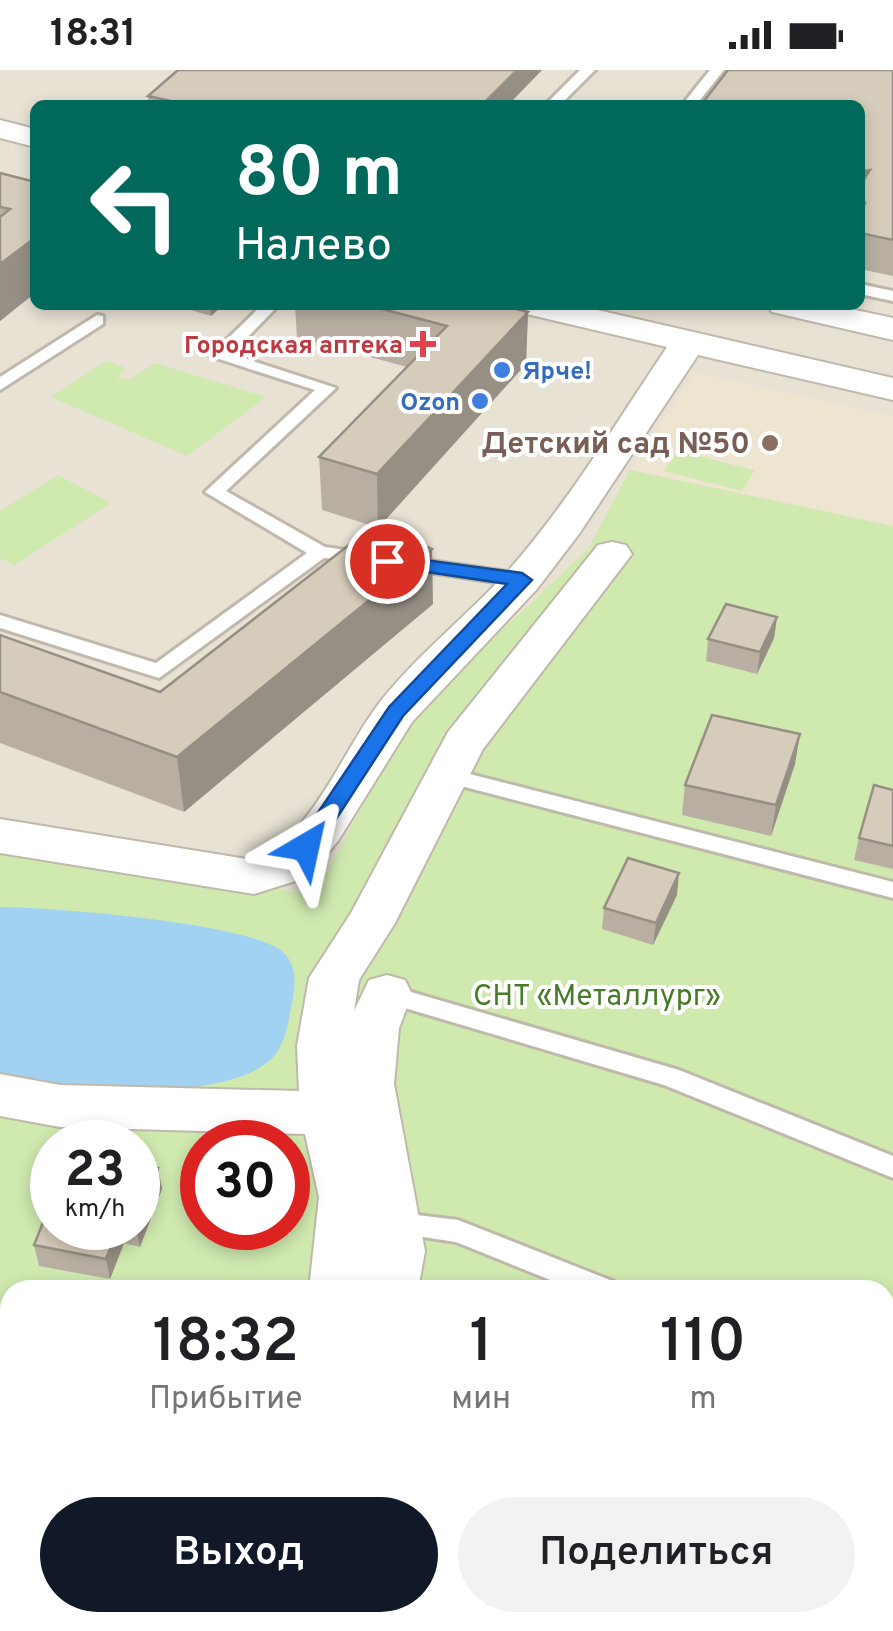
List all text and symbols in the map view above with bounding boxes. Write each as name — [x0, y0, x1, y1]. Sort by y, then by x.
text: 18:31 — [50, 11, 136, 60]
text: 80 m — [235, 132, 403, 221]
icon: left — [70, 140, 200, 270]
text: Налево — [235, 219, 392, 276]
place label: Городская аптека — [184, 331, 403, 363]
marker: Городская аптека — [412, 333, 434, 355]
place label: Ярче! — [522, 357, 592, 389]
marker: Ярче! — [491, 359, 513, 381]
place label: Ozon — [400, 388, 460, 420]
marker: Ozon — [469, 390, 491, 412]
place label: Детский сад №50 — [482, 427, 750, 464]
marker: Детский сад №50 — [759, 432, 781, 454]
pin — [345, 519, 430, 604]
icon: arrive — [360, 534, 415, 589]
position arrow — [254, 795, 358, 899]
park label: СНТ «Металлург» — [473, 979, 721, 1016]
speed limit sign: 30 — [180, 1120, 310, 1250]
text: 23 — [65, 1141, 125, 1204]
text: km/h — [65, 1194, 125, 1226]
text: 18:32 — [152, 1307, 299, 1383]
text: 1 — [469, 1307, 493, 1383]
text: 110 — [660, 1307, 746, 1383]
text: Прибытие — [149, 1380, 302, 1420]
text: мин — [451, 1380, 511, 1420]
text: m — [689, 1380, 717, 1420]
button: Выход — [40, 1497, 438, 1612]
button: Поделиться — [458, 1497, 855, 1612]

